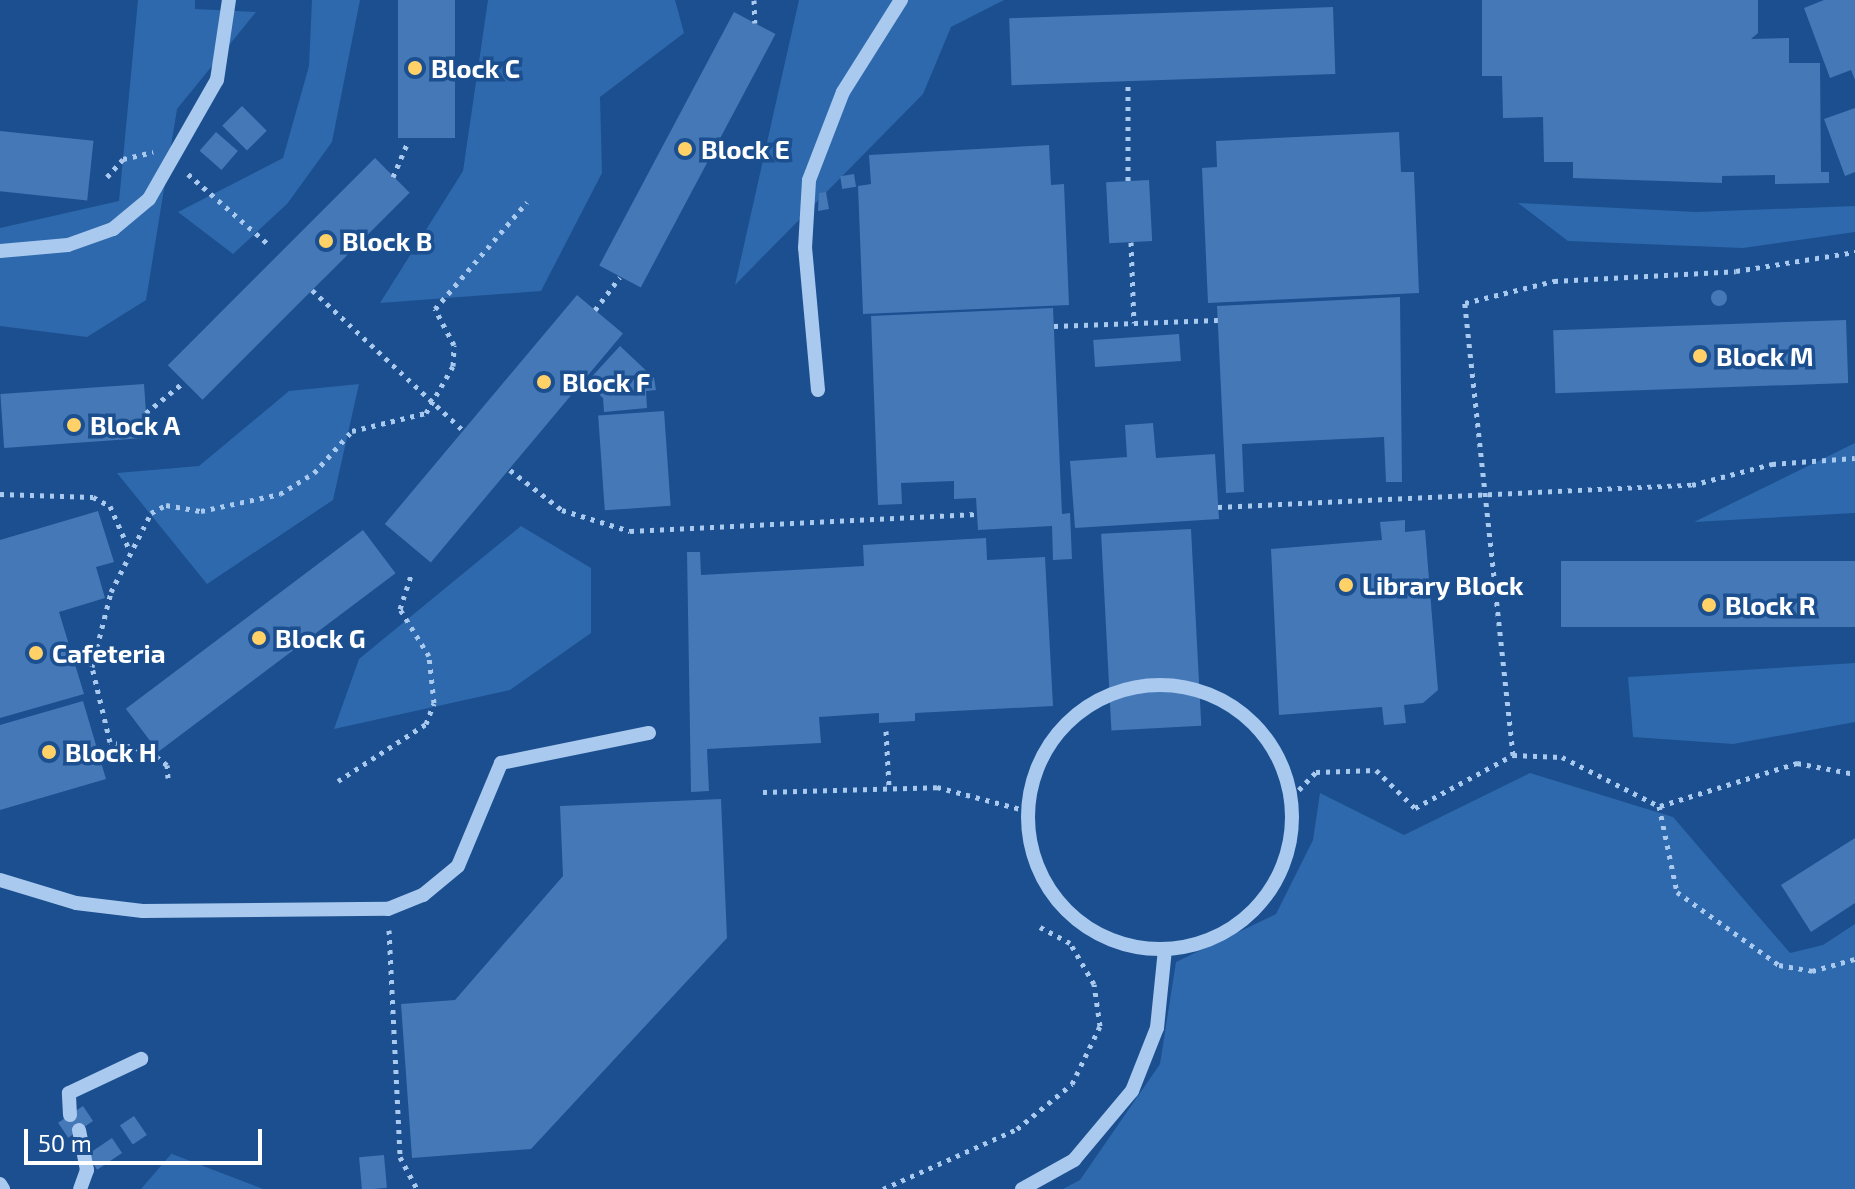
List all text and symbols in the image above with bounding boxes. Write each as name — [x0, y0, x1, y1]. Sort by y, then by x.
place label: Block C — [431, 52, 520, 84]
marker: Block C — [406, 59, 424, 77]
place label: Block E — [701, 133, 790, 165]
marker: Block E — [676, 140, 694, 158]
place label: Block B — [342, 225, 433, 257]
marker: Block B — [317, 232, 335, 250]
place label: Block M — [1716, 340, 1814, 372]
marker: Block M — [1691, 347, 1709, 365]
place label: Block F — [562, 366, 650, 398]
marker: Block F — [533, 371, 555, 393]
place label: Block A — [90, 409, 181, 441]
marker: Block A — [65, 416, 83, 434]
place label: Library Block — [1362, 569, 1524, 601]
marker: Library Block — [1337, 576, 1355, 594]
place label: Block R — [1725, 589, 1816, 621]
marker: Block R — [1700, 596, 1718, 614]
place label: Block G — [275, 622, 366, 654]
marker: Block G — [250, 629, 268, 647]
place label: Cafeteria — [52, 637, 166, 669]
marker: Cafeteria — [27, 644, 45, 662]
place label: Block H — [65, 736, 157, 768]
marker: Block H — [40, 743, 58, 761]
scale bar — [28, 1113, 266, 1163]
text: 50 m — [38, 1128, 92, 1157]

